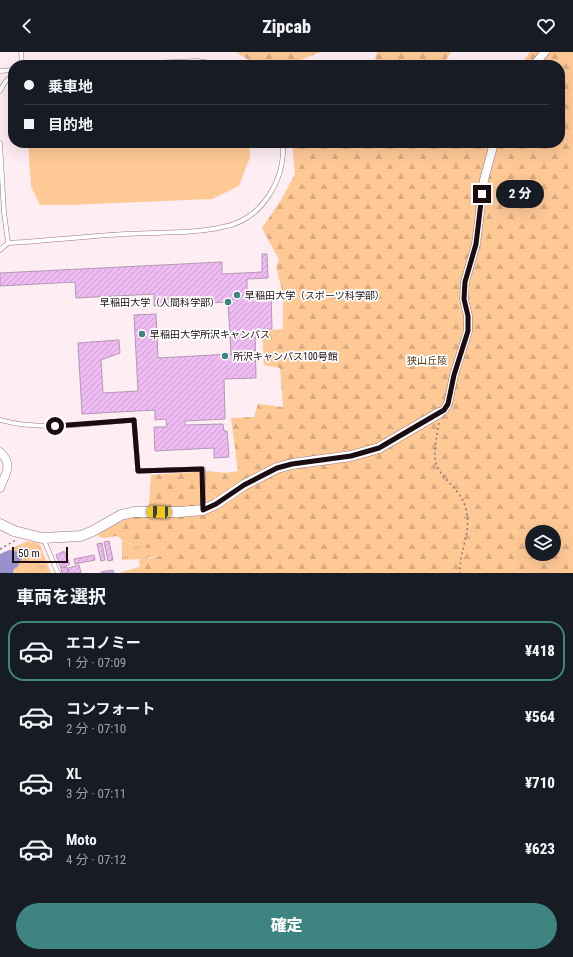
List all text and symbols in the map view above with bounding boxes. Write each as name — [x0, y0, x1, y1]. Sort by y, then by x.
icon: back — [16, 15, 38, 37]
icon: heart — [535, 15, 557, 37]
text: Zipcab — [262, 16, 311, 37]
text: 乗車地 — [48, 78, 93, 96]
text: 目的地 — [48, 116, 93, 134]
callout: 2 分 — [496, 180, 544, 208]
route end — [473, 185, 491, 203]
text: 2 分 — [509, 186, 531, 201]
marker: 早稲田大学（スポーツ科学部） — [232, 290, 242, 300]
place label: 早稲田大学（スポーツ科学部） — [245, 290, 385, 301]
place label: 早稲田大学（人間科学部） — [100, 297, 220, 308]
marker: 早稲田大学（人間科学部） — [223, 297, 233, 307]
marker: 早稲田大学所沢キャンパス — [137, 329, 147, 339]
place label: 早稲田大学所沢キャンパス — [150, 329, 270, 340]
marker: 所沢キャンパス100号館 — [220, 351, 230, 361]
place label: 所沢キャンパス100号館 — [233, 351, 338, 362]
park label: 狭山丘陵 — [407, 355, 447, 366]
route start — [46, 417, 64, 435]
car — [147, 506, 171, 518]
map controls — [525, 525, 561, 561]
button: layers — [525, 525, 561, 561]
scale bar — [12, 545, 68, 564]
text: 50 m — [18, 547, 40, 560]
text: 車両を選択 — [16, 586, 106, 607]
icon: car — [18, 633, 54, 669]
text: エコノミー — [66, 634, 141, 652]
text: ¥418 — [525, 642, 555, 660]
text: 1 分 · 07:09 — [66, 655, 126, 670]
icon: car — [18, 699, 54, 735]
text: コンフォート — [66, 700, 156, 718]
text: ¥564 — [525, 708, 555, 726]
text: 2 分 · 07:10 — [66, 721, 126, 736]
icon: car — [18, 765, 54, 801]
text: XL — [66, 765, 82, 783]
text: ¥710 — [525, 774, 555, 792]
text: 3 分 · 07:11 — [66, 786, 126, 801]
icon: car — [18, 831, 54, 867]
text: Moto — [66, 831, 97, 849]
text: ¥623 — [525, 840, 555, 858]
text: 4 分 · 07:12 — [66, 852, 126, 867]
button: 確定 — [16, 903, 557, 949]

